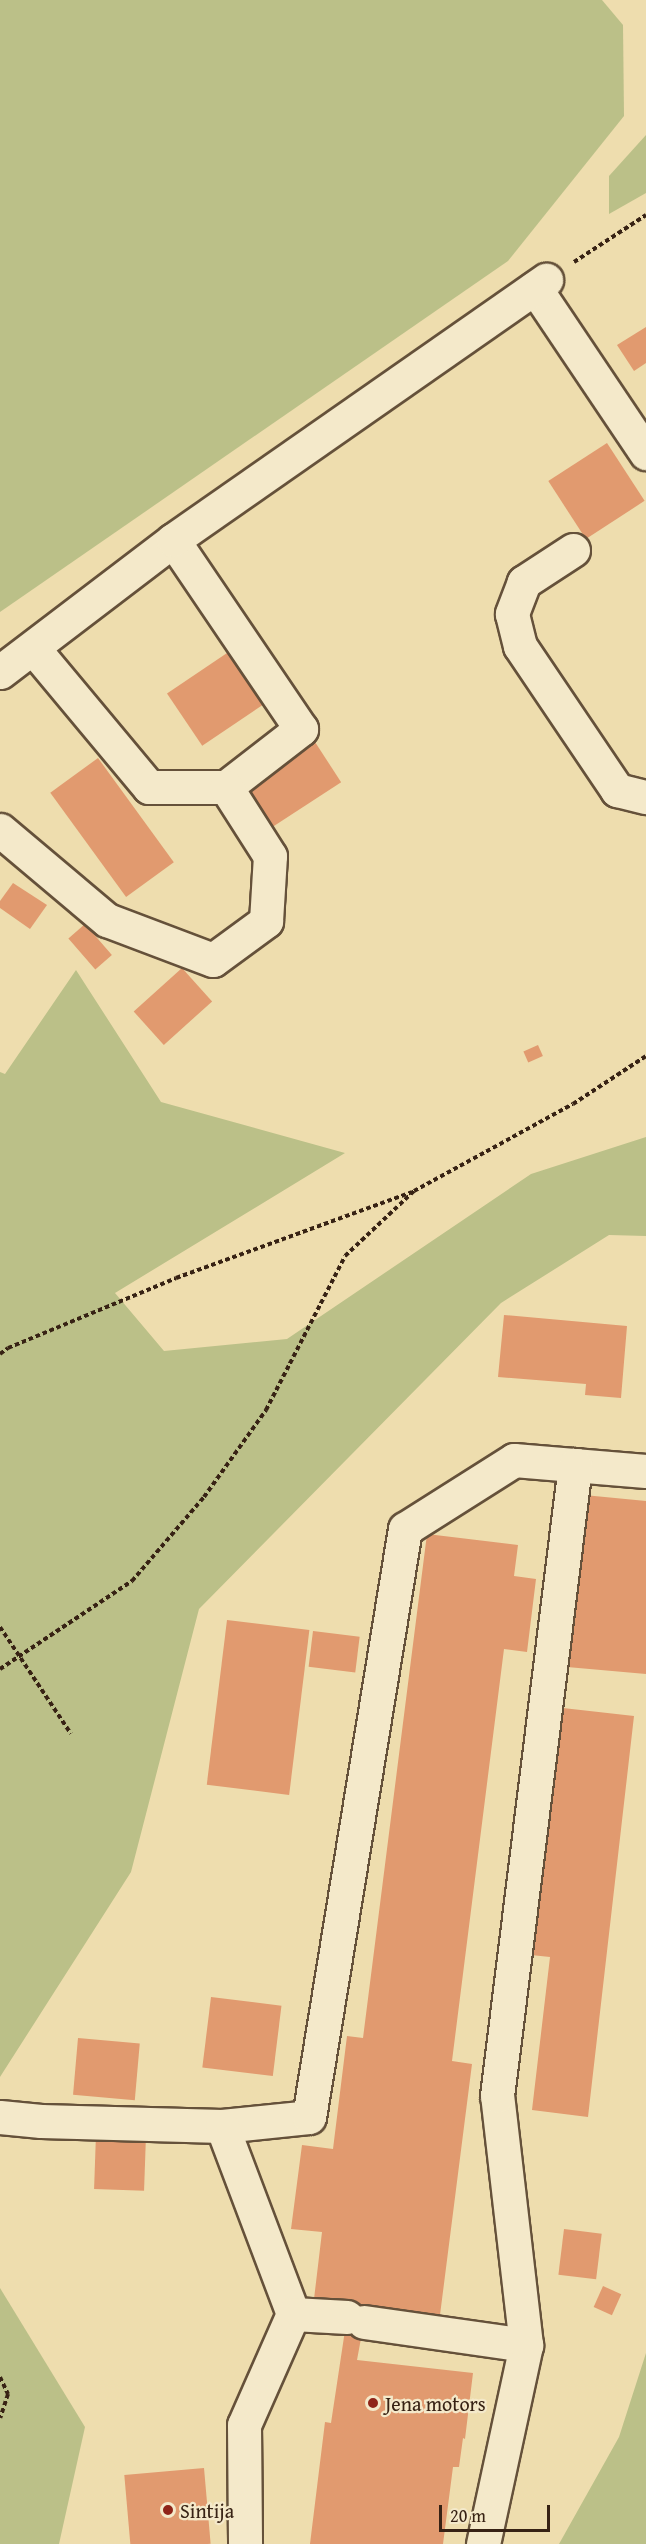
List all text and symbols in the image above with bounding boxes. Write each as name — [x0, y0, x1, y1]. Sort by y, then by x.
place label: Jena motors — [385, 2391, 486, 2415]
marker: Jena motors — [366, 2396, 380, 2410]
scale bar — [442, 2493, 553, 2531]
place label: Sintija — [180, 2498, 234, 2522]
text: 20 m — [450, 2502, 486, 2529]
marker: Sintija — [161, 2503, 175, 2517]

